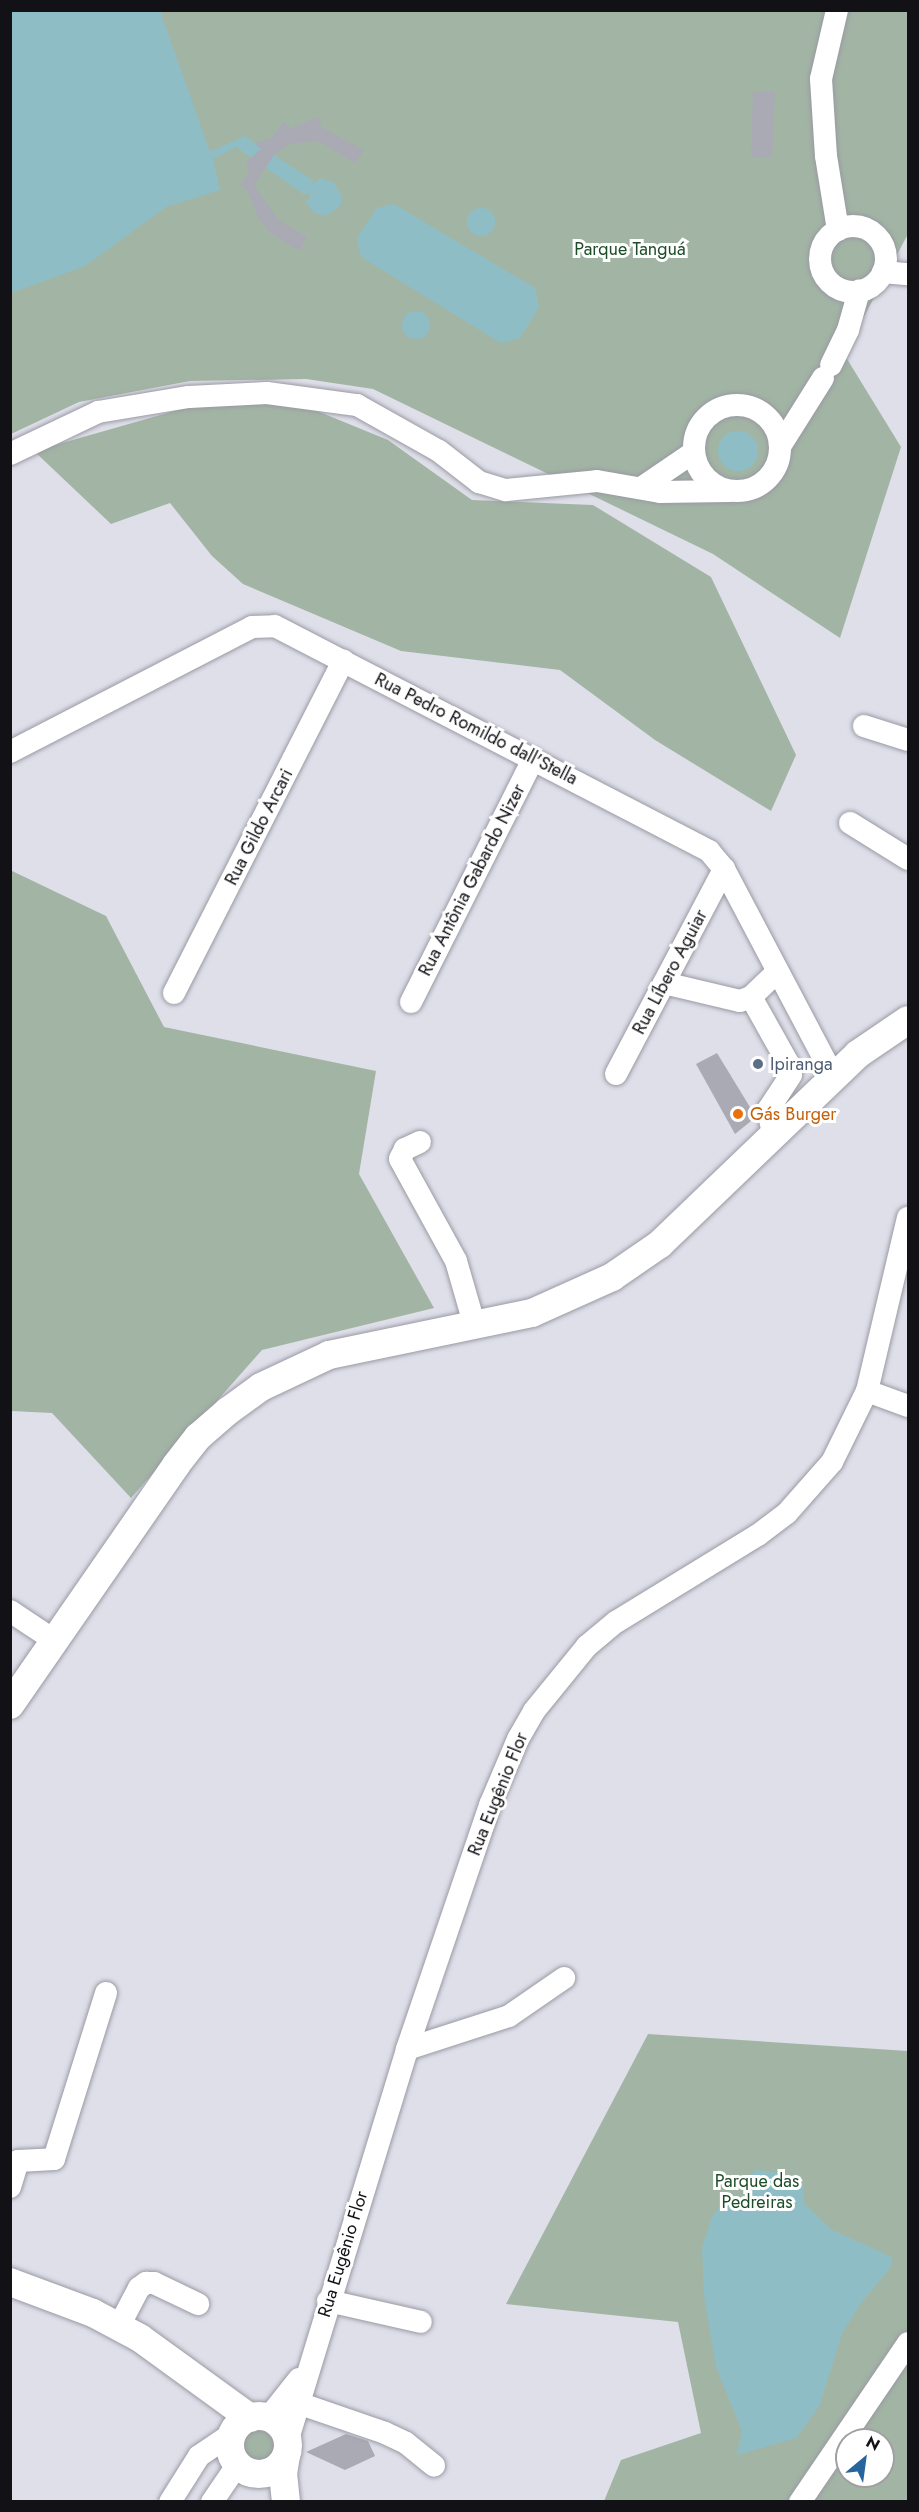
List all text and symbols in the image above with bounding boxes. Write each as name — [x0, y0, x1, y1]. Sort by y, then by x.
park label: Parque Tanguá — [574, 238, 686, 260]
street label: Rua Pedro Romildo dall'Stella — [371, 668, 581, 790]
street label: Rua Gildo Arcari — [220, 765, 298, 889]
street label: Rua Antônia Gabardo Nizer — [414, 780, 530, 980]
street label: Rua Líbero Aguiar — [628, 906, 712, 1038]
place label: Ipiranga — [770, 1053, 833, 1075]
marker: Ipiranga — [751, 1057, 765, 1071]
place label: Gás Burger — [750, 1103, 836, 1125]
marker: Gás Burger — [731, 1107, 745, 1121]
street label: Rua Eugênio Flor — [463, 1729, 533, 1859]
park label: Parque das Pedreiras — [715, 2171, 799, 2214]
street label: Rua Eugênio Flor — [314, 2188, 372, 2320]
north arrow — [835, 2428, 895, 2488]
text: N — [862, 2430, 884, 2457]

